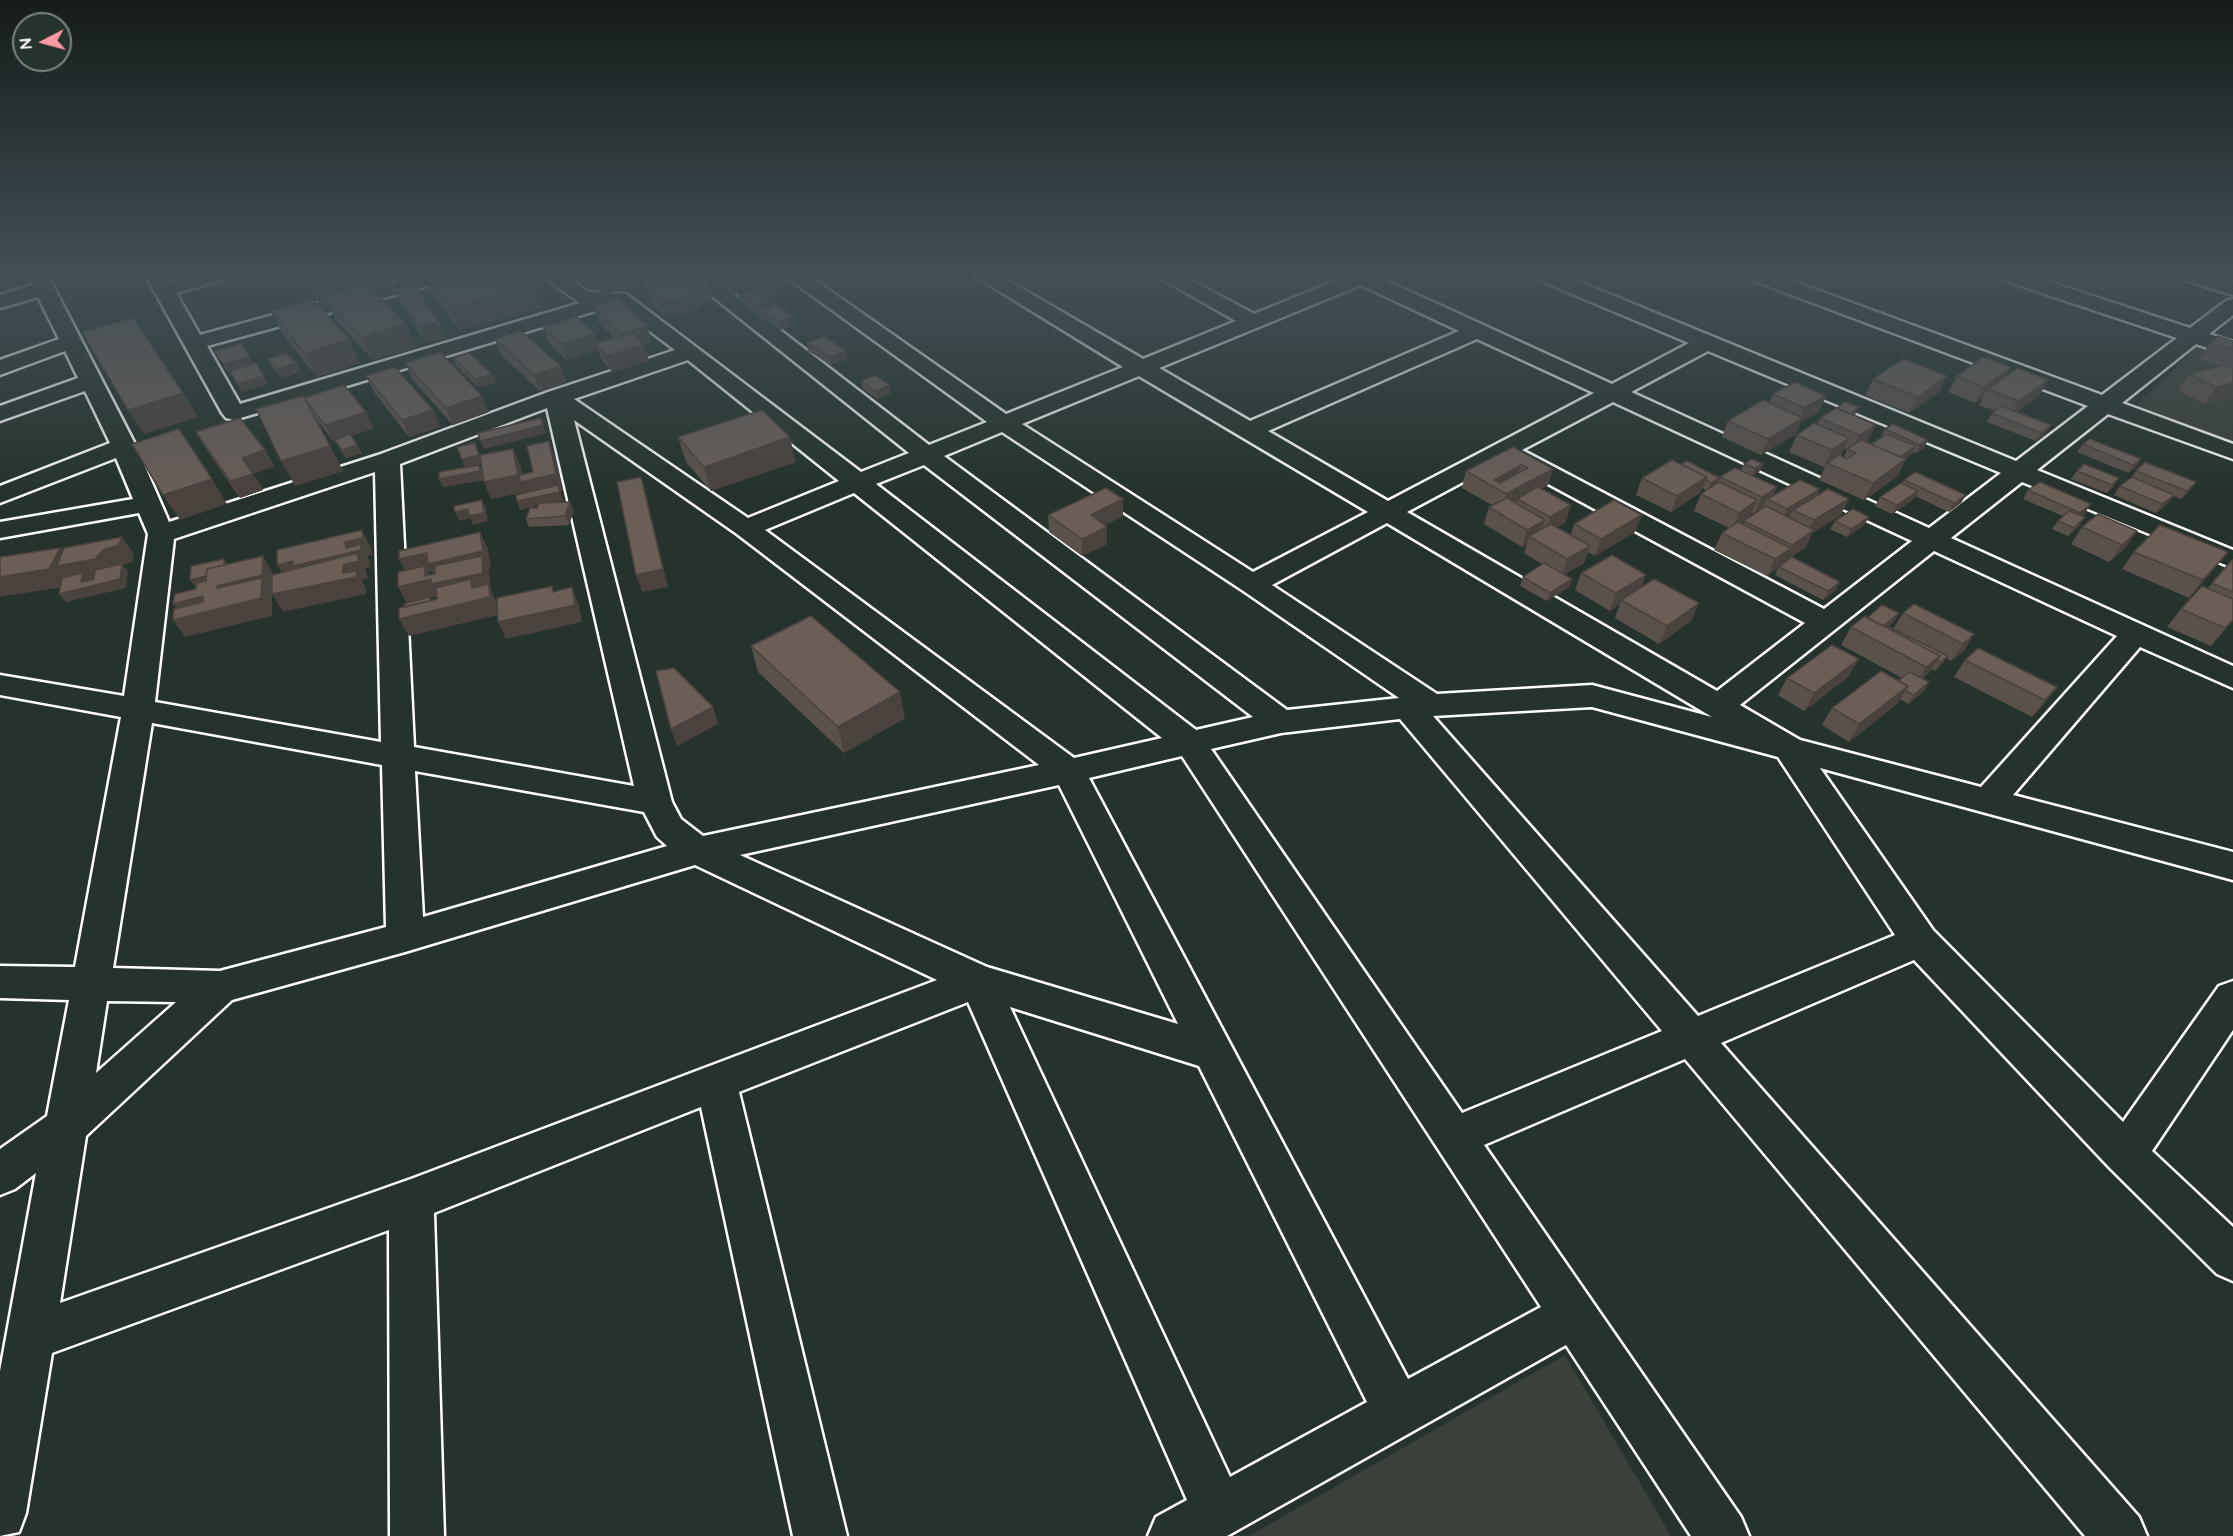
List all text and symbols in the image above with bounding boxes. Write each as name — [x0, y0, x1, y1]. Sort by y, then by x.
north arrow — [12, 12, 72, 72]
text: N — [15, 38, 38, 50]

